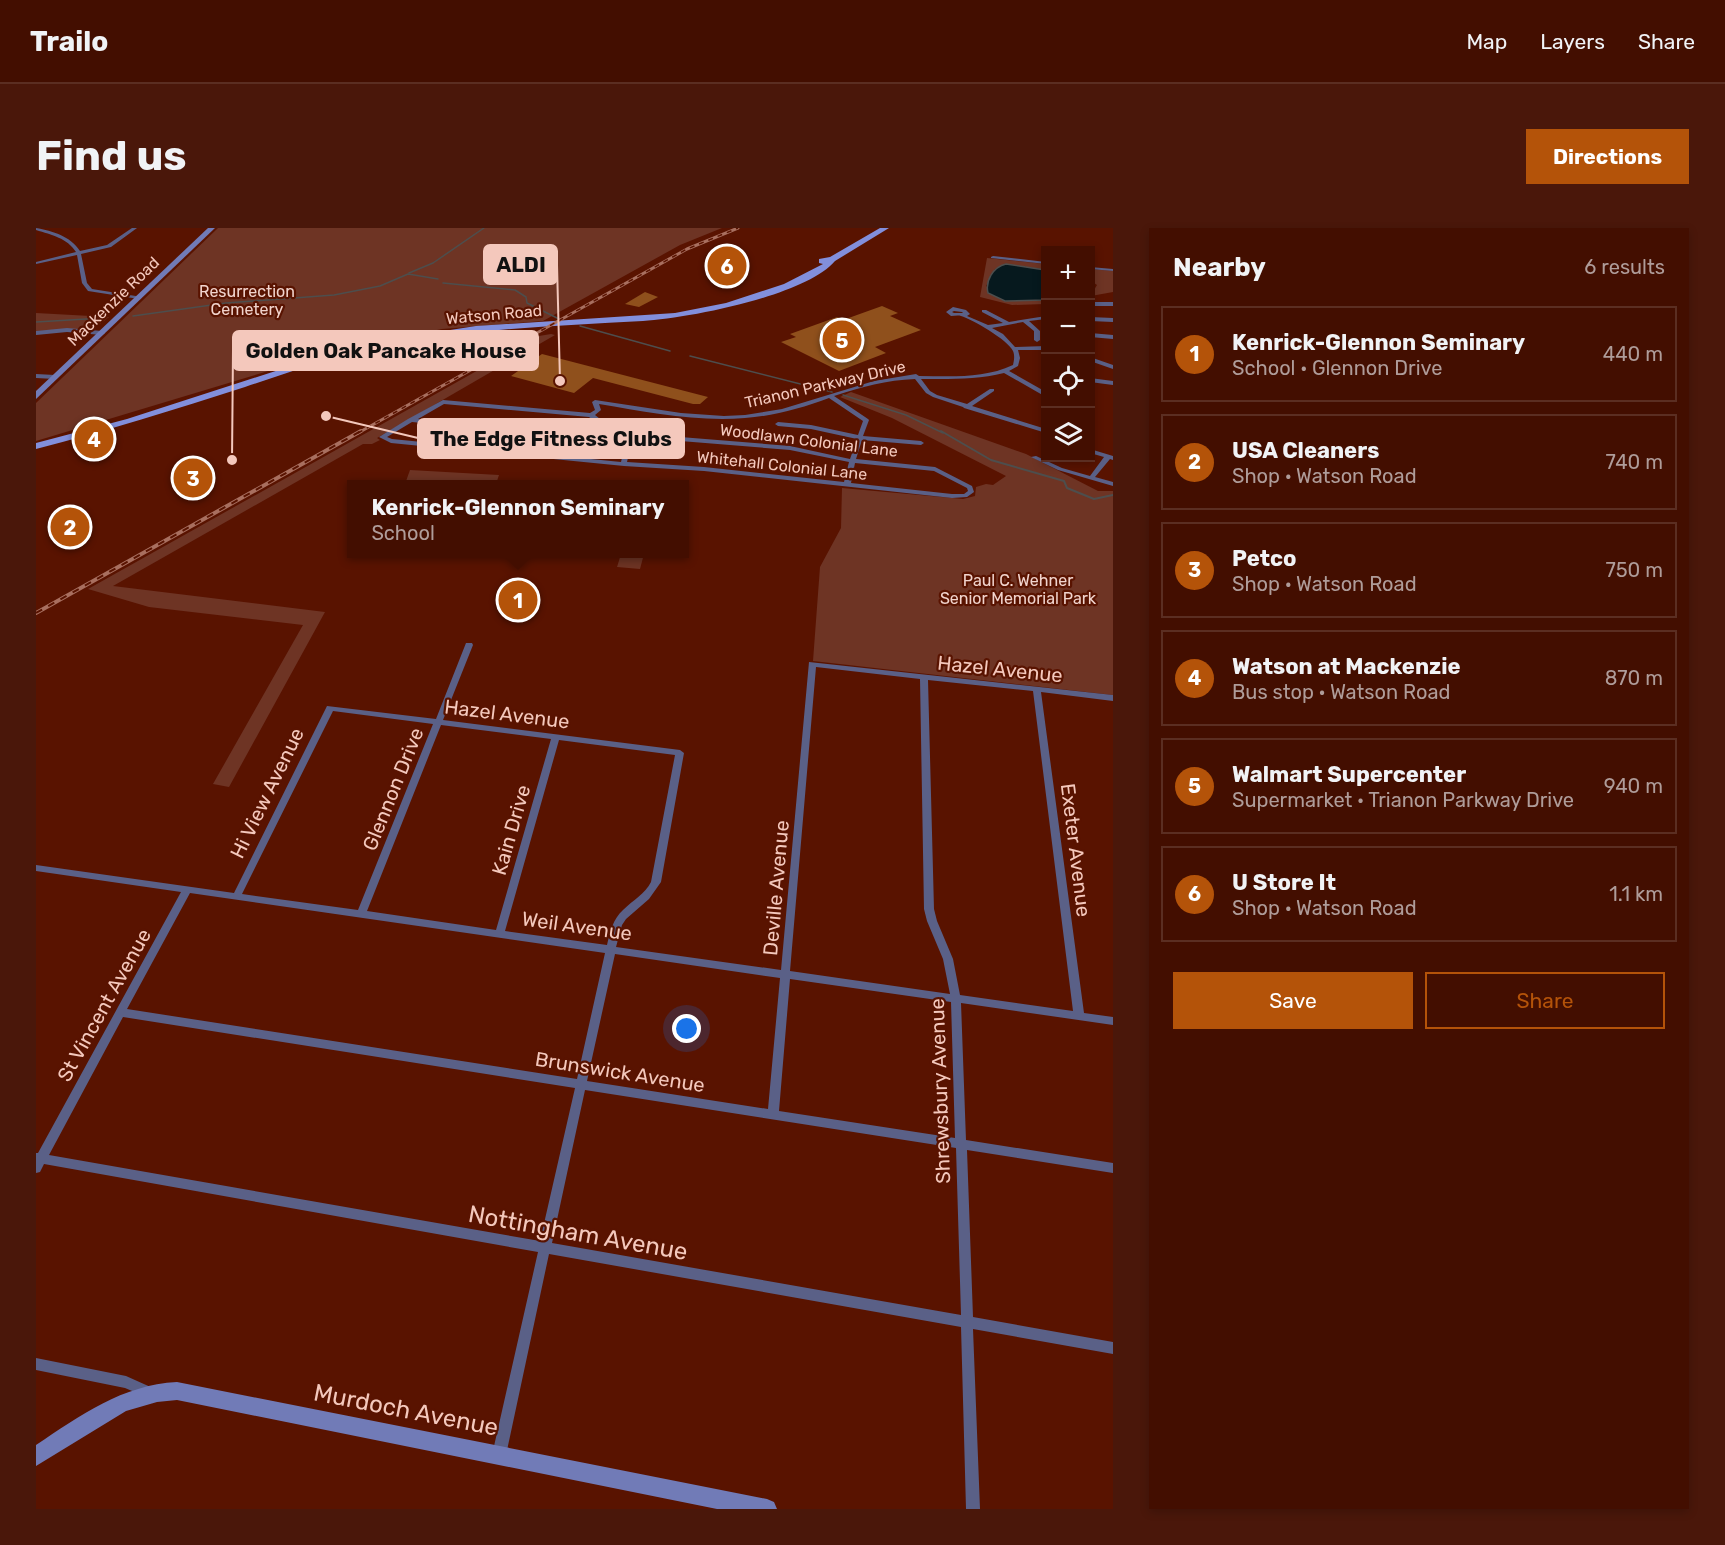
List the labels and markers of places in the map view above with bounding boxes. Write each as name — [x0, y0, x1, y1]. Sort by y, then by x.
pin: 6 — [708, 243, 746, 288]
callout: ALDI — [484, 245, 557, 284]
pin: 5 — [822, 318, 862, 362]
callout: Golden Oak Pancake House — [233, 331, 538, 370]
pin: 4 — [74, 416, 114, 462]
callout: The Edge Fitness Clubs — [418, 419, 684, 458]
pin: 3 — [174, 456, 212, 500]
pin: 2 — [51, 504, 90, 550]
pin: 1 — [498, 578, 538, 622]

